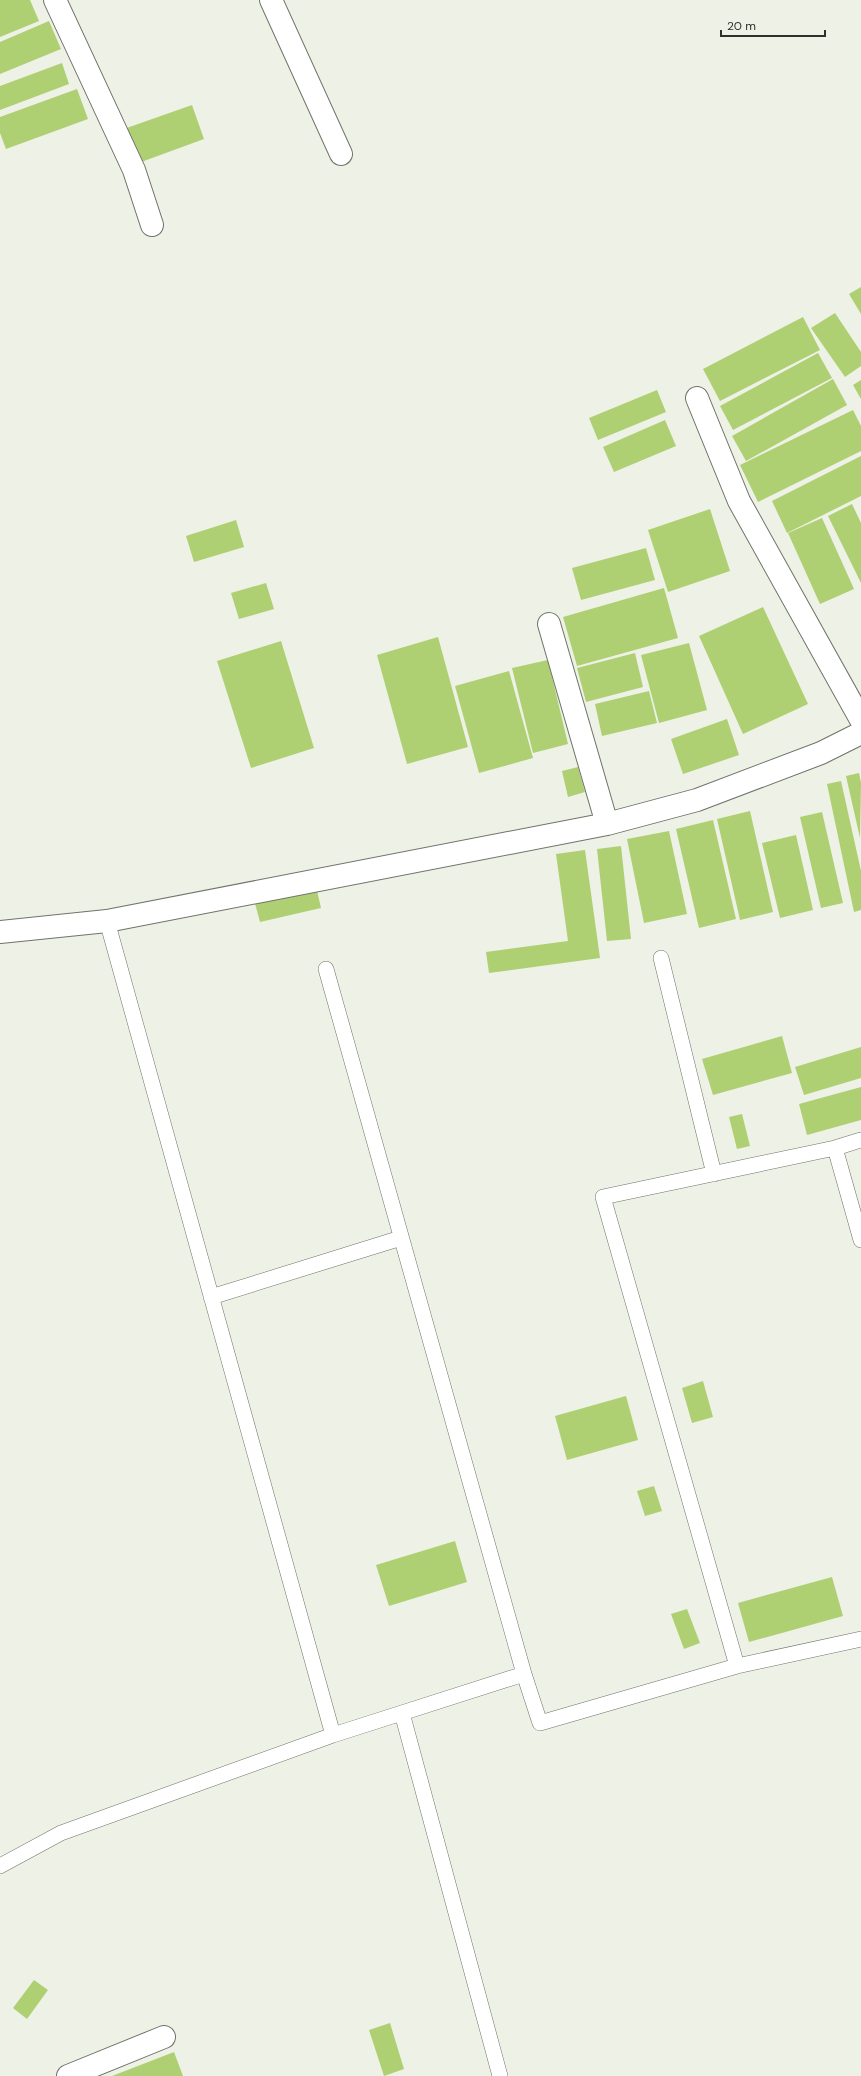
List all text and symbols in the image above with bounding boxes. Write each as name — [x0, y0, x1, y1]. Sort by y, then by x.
scale bar — [721, 12, 825, 38]
text: 20 m — [727, 18, 756, 34]

